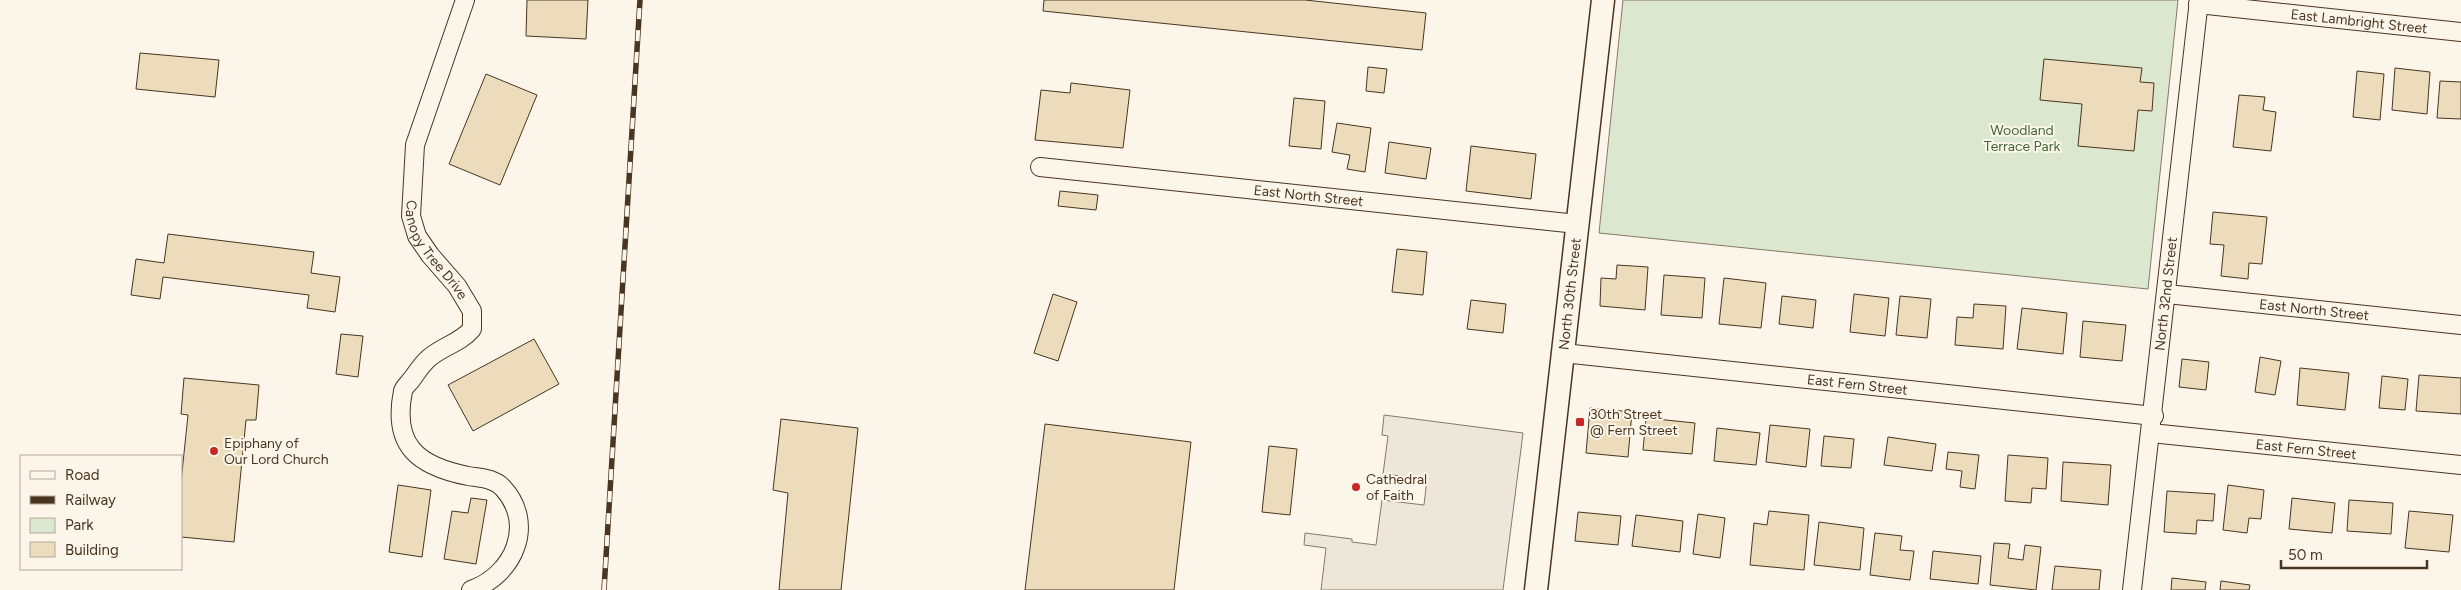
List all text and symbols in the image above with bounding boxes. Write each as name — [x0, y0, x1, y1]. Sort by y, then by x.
street label: East Lambright Street — [2290, 6, 2428, 37]
park label: Woodland Terrace Park — [1984, 122, 2060, 155]
street label: East North Street — [1253, 182, 1364, 210]
street label: Canopy Tree Drive — [402, 199, 471, 303]
street label: North 32nd Street — [2151, 236, 2181, 352]
street label: North 30th Street — [1555, 237, 1585, 351]
street label: East North Street — [2258, 296, 2370, 324]
street label: East Fern Street — [1806, 371, 1908, 399]
place label: 30th Street @ Fern Street — [1590, 406, 1678, 439]
marker: 30th Street @ Fern Street — [1574, 416, 1586, 428]
place label: Epiphany of Our Lord Church — [224, 435, 329, 468]
street label: East Fern Street — [2255, 436, 2357, 463]
marker: Epiphany of Our Lord Church — [208, 445, 220, 457]
legend — [20, 455, 182, 570]
text: Road — [65, 466, 100, 484]
place label: Cathedral of Faith — [1366, 471, 1427, 504]
marker: Cathedral of Faith — [1350, 481, 1362, 493]
text: Railway — [65, 491, 116, 509]
text: Park — [65, 516, 94, 534]
scale bar — [2281, 538, 2427, 570]
text: Building — [65, 541, 119, 559]
text: 50 m — [2288, 546, 2323, 564]

